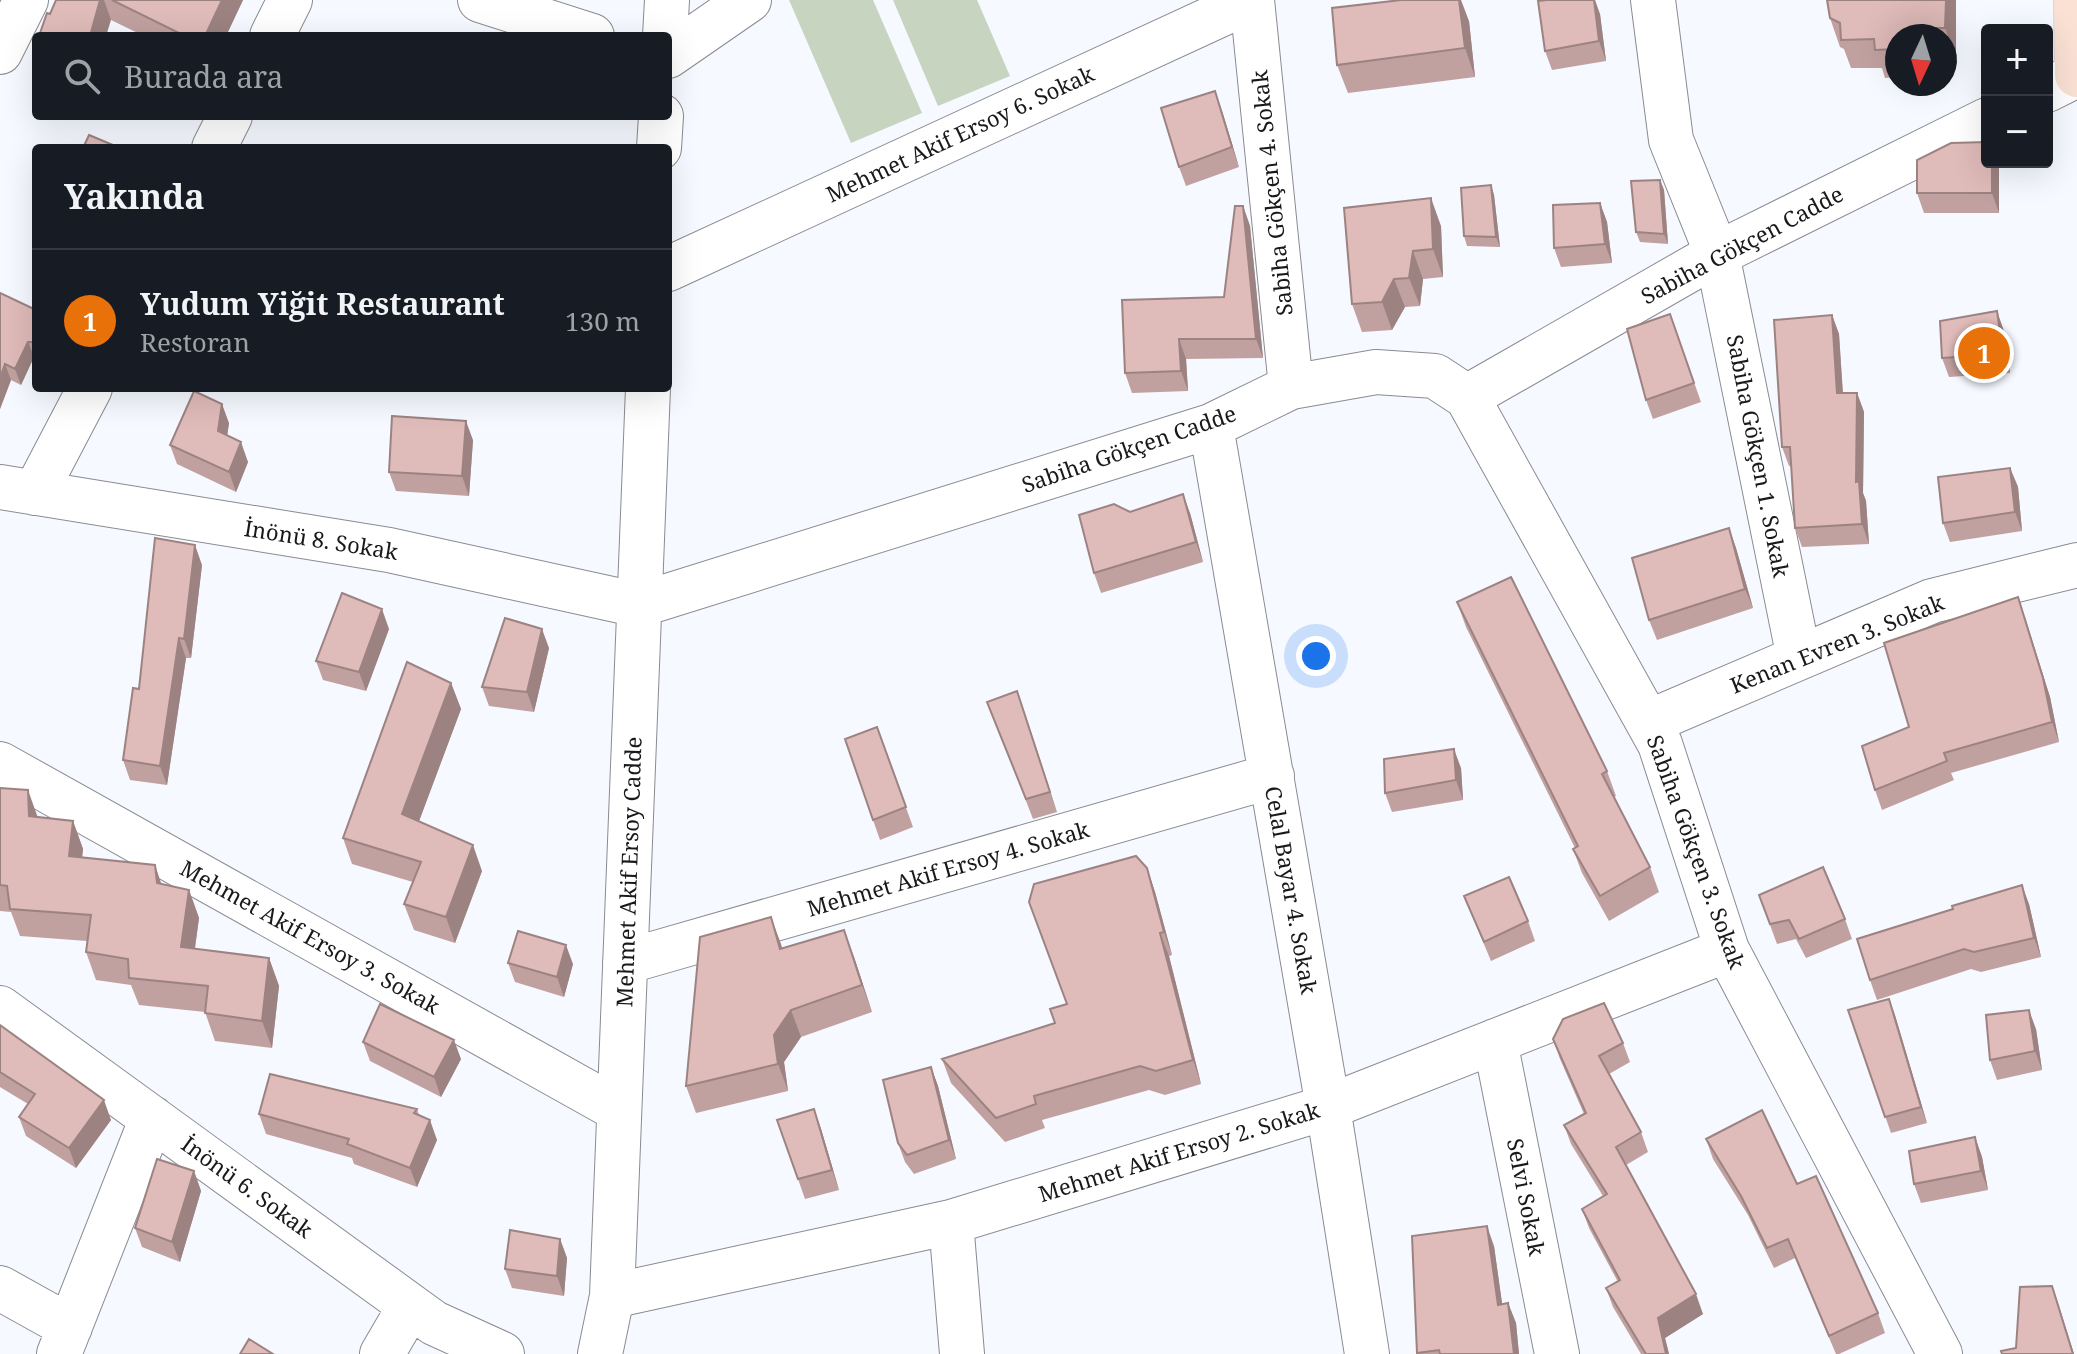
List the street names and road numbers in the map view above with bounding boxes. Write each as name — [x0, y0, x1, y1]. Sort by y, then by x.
street label: Mehmet Akif Ersoy 6. Sokak — [821, 58, 1099, 208]
street label: Sabiha Gökçen 4. Sokak — [1243, 69, 1299, 317]
street label: Sabiha Gökçen Cadde — [1635, 178, 1848, 310]
street label: Sabiha Gökçen 1. Sokak — [1721, 332, 1797, 580]
street label: Sabiha Gökçen Cadde — [1017, 397, 1240, 499]
street label: İnönü 8. Sokak — [242, 512, 400, 566]
street label: Kenan Evren 3. Sokak — [1725, 586, 1948, 700]
street label: Sabiha Gökçen 3. Sokak — [1641, 731, 1753, 973]
street label: Mehmet Akif Ersoy Cadde — [608, 736, 648, 1008]
street label: Celal Bayar 4. Sokak — [1259, 784, 1325, 996]
street label: Mehmet Akif Ersoy 4. Sokak — [803, 813, 1093, 923]
street label: Mehmet Akif Ersoy 3. Sokak — [175, 852, 446, 1020]
street label: Mehmet Akif Ersoy 2. Sokak — [1035, 1094, 1323, 1208]
street label: İnönü 6. Sokak — [176, 1128, 319, 1244]
street label: Selvi Sokak — [1501, 1136, 1553, 1258]

